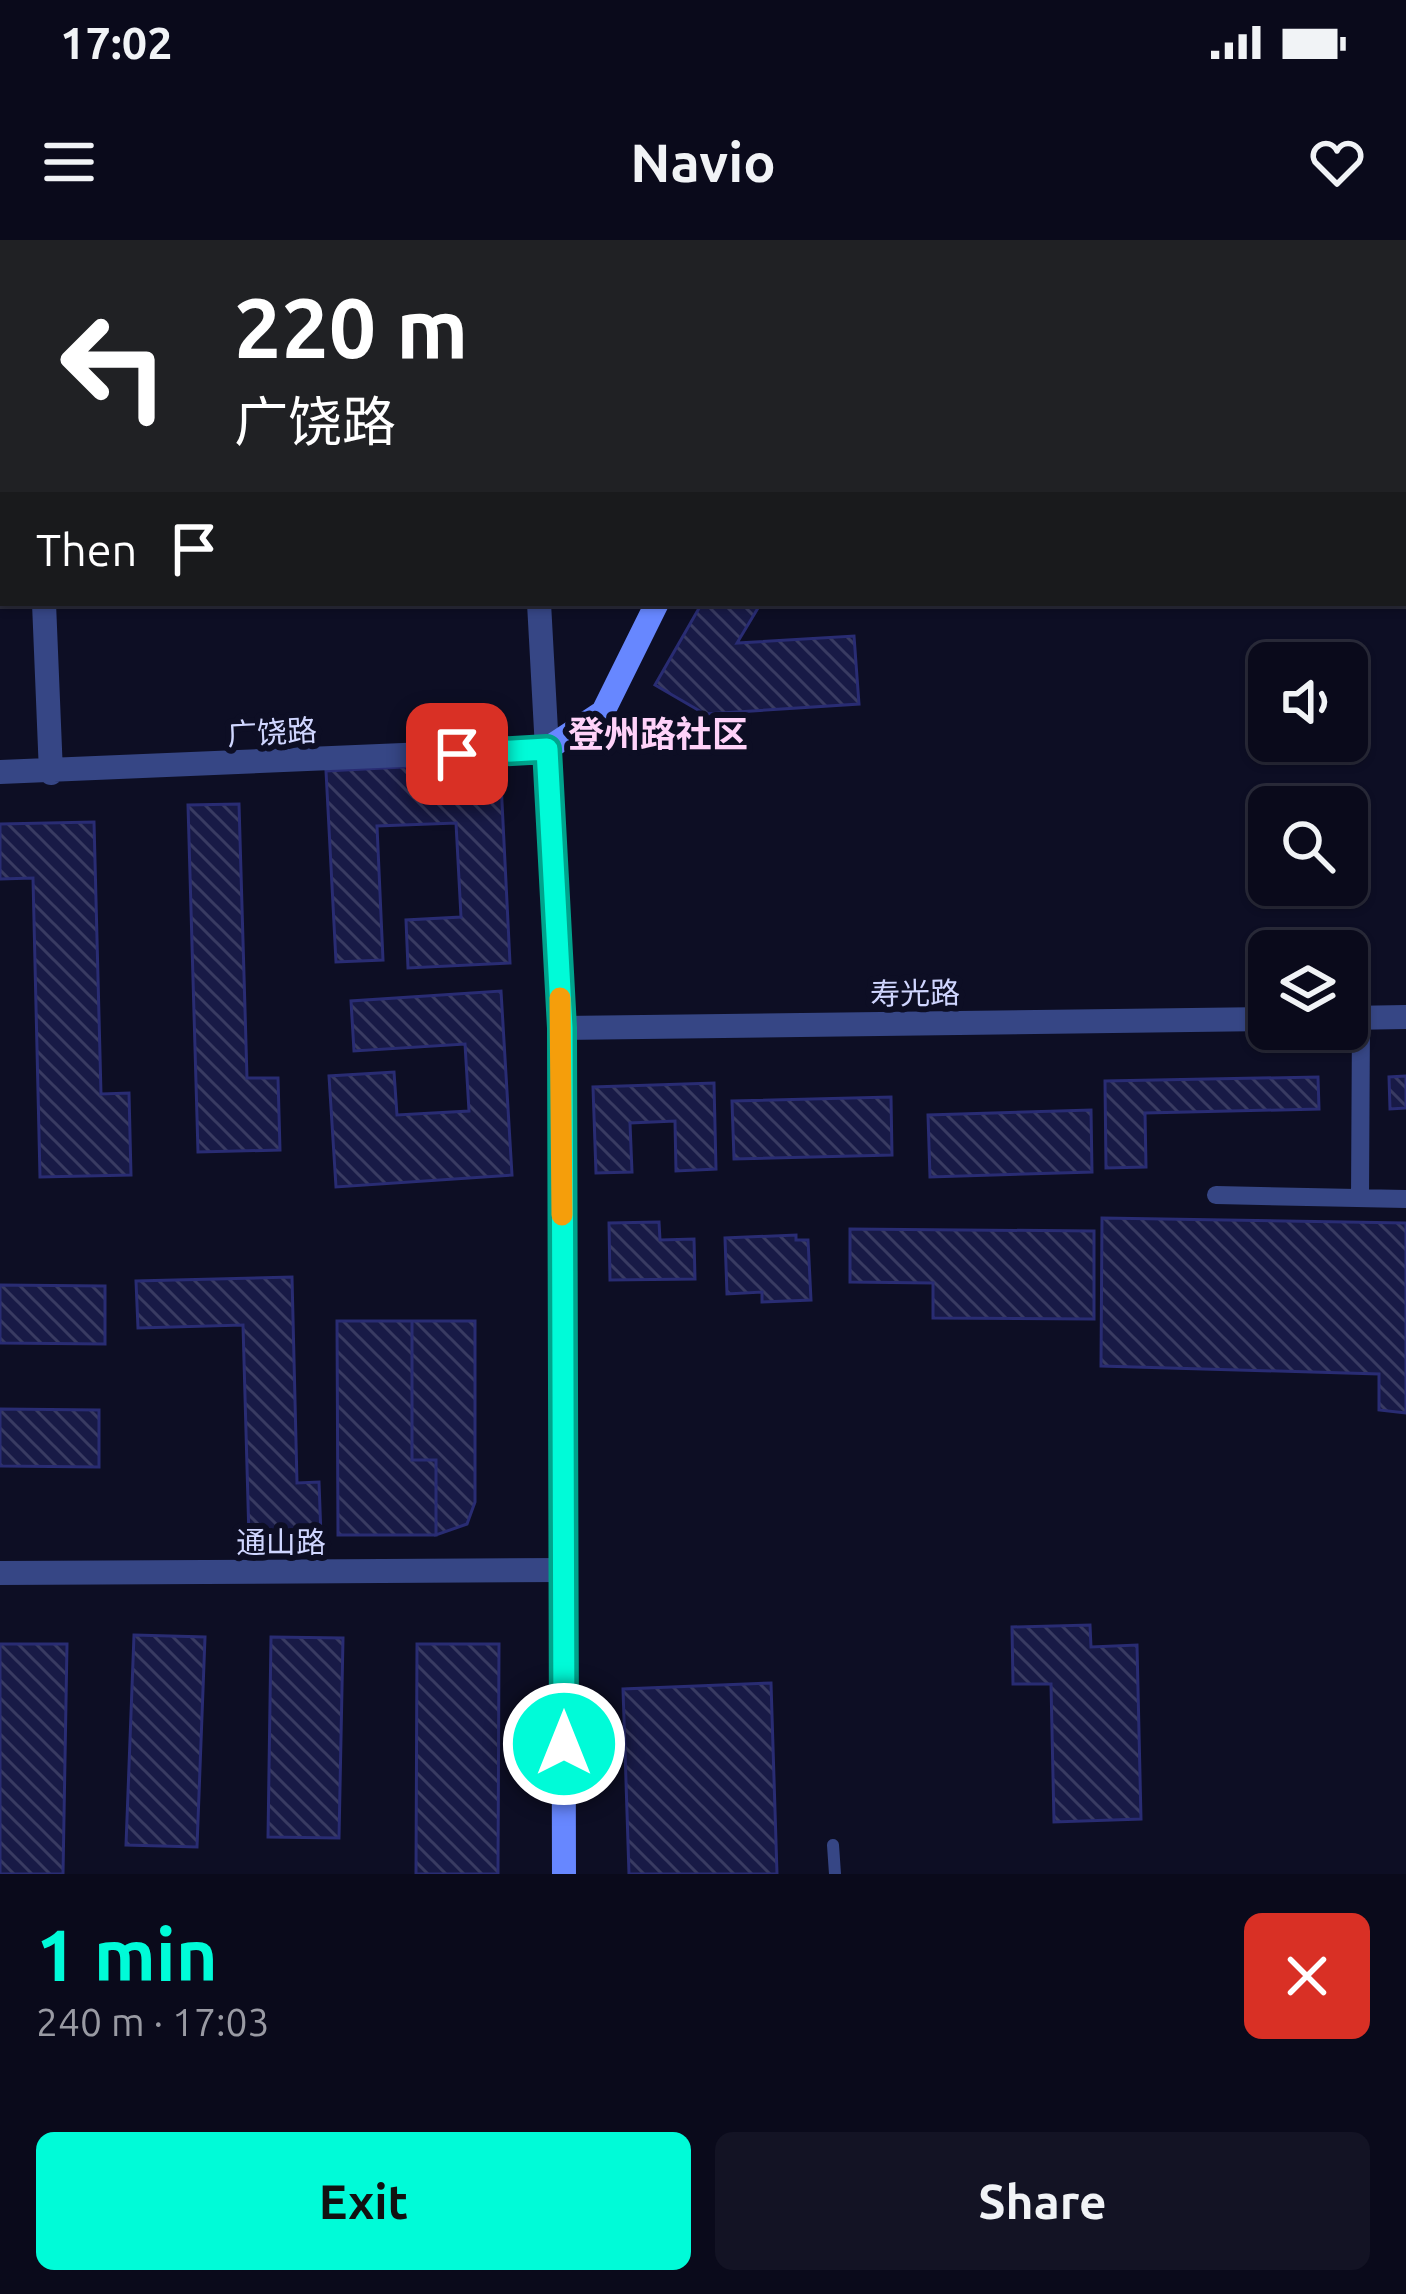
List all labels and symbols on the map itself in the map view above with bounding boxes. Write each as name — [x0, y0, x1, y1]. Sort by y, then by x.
pin — [406, 703, 508, 805]
street label: 广饶路 — [226, 713, 318, 751]
district label: 登州路社区 — [568, 713, 748, 754]
street label: 寿光路 — [870, 975, 960, 1011]
street label: 通山路 — [236, 1525, 326, 1559]
position arrow — [501, 1681, 627, 1807]

